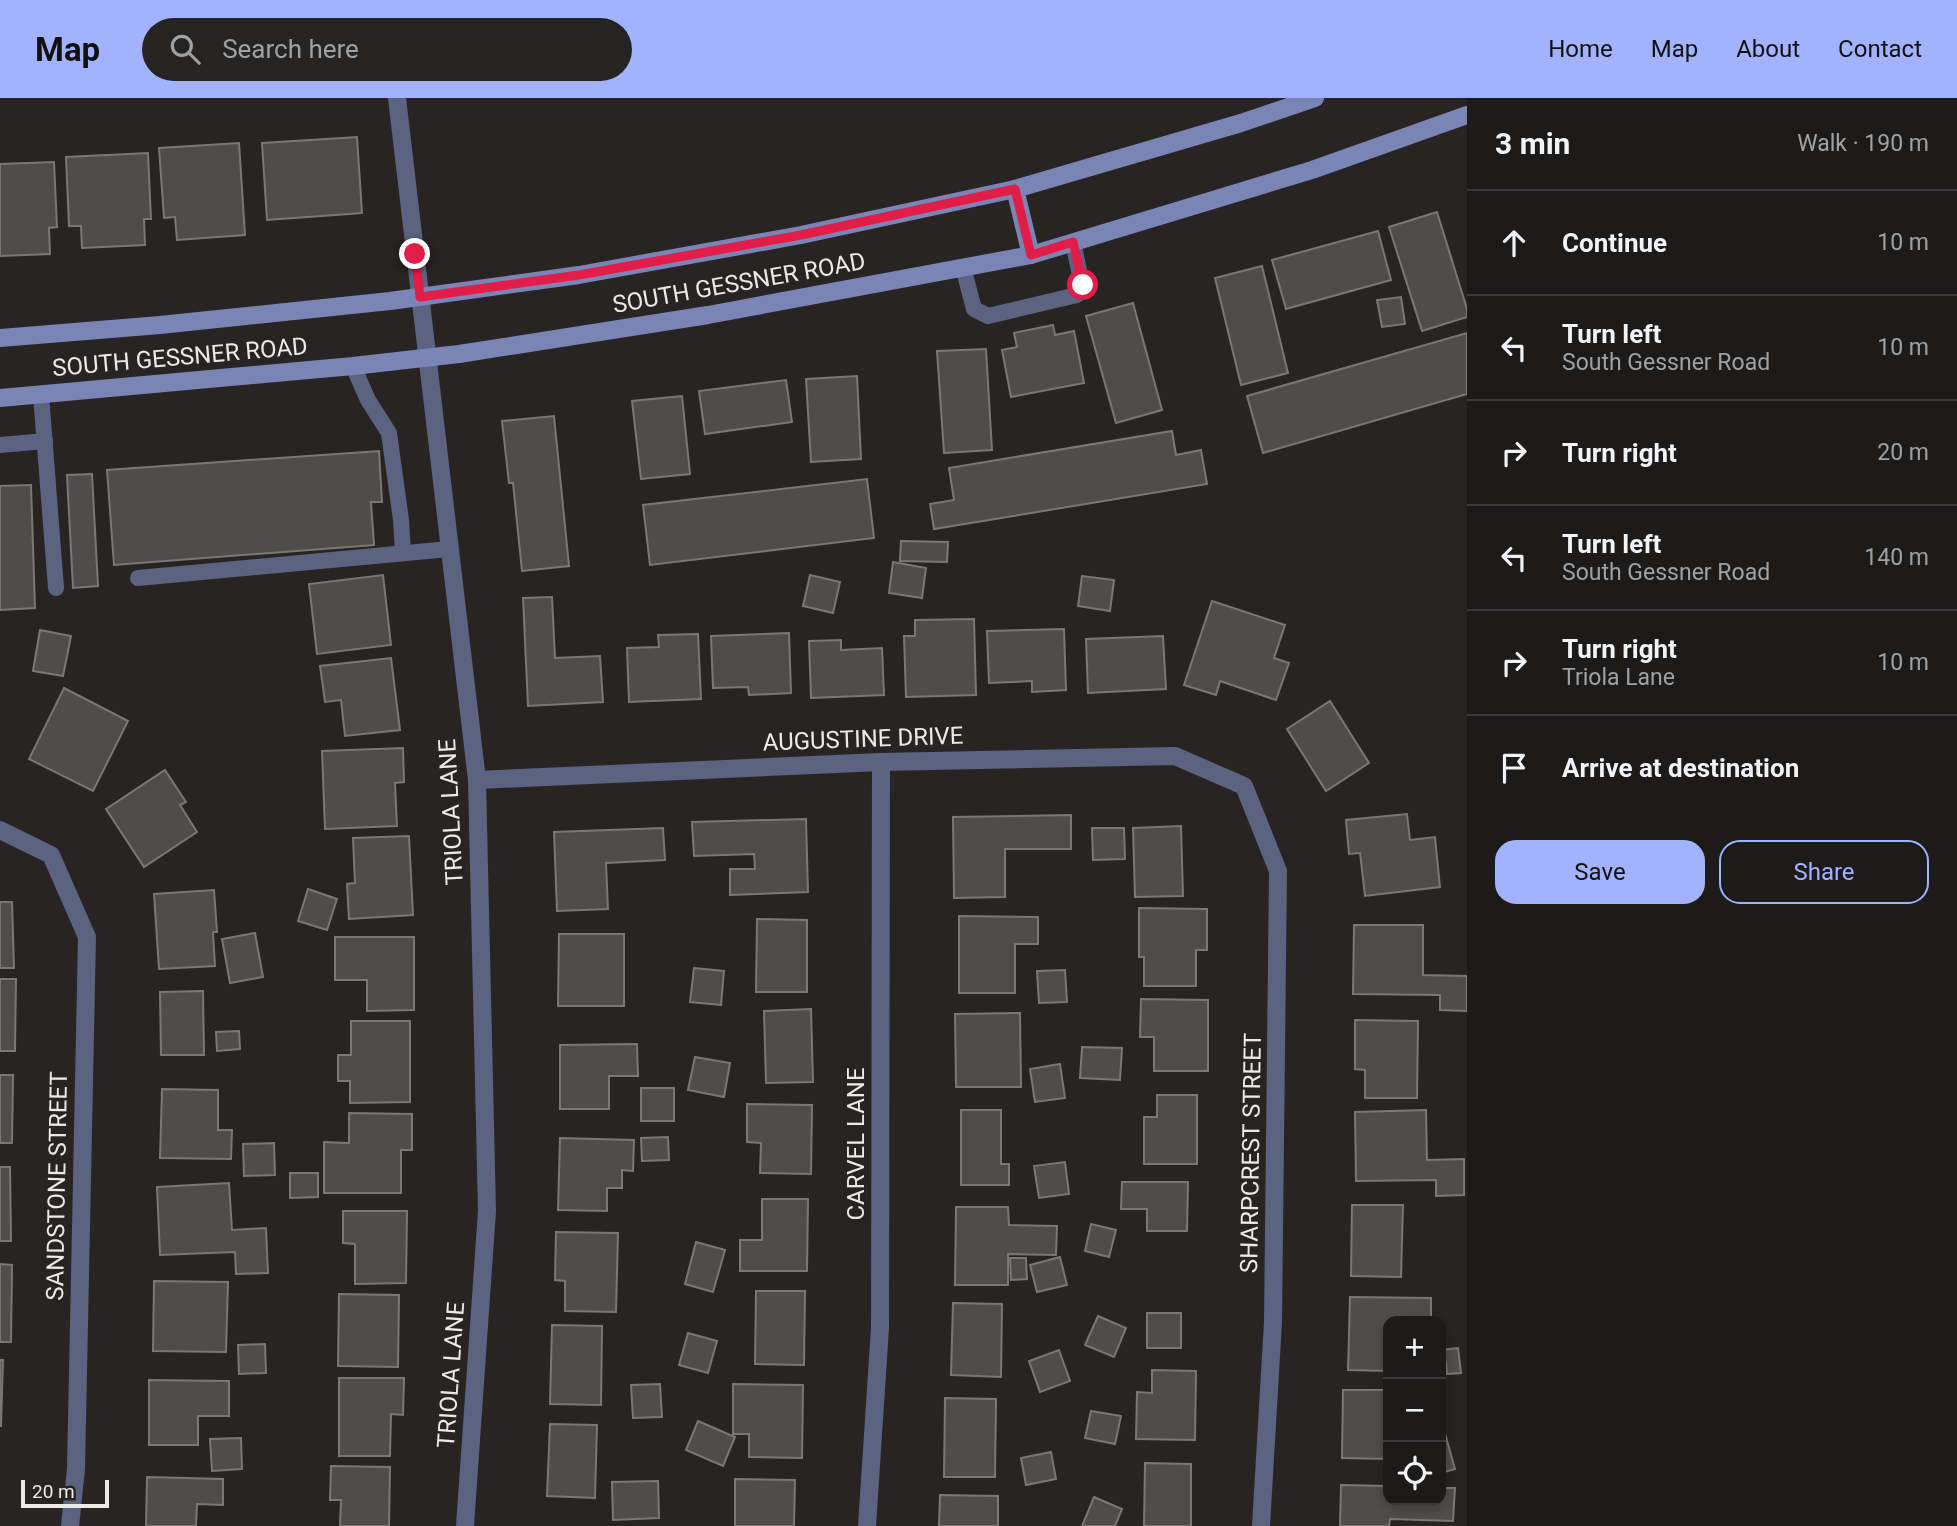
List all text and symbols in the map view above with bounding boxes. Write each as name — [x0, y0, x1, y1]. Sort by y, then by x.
search box — [142, 18, 632, 81]
text: Map — [35, 30, 100, 69]
icon: search — [166, 30, 204, 68]
text: Search here — [222, 34, 359, 64]
text: Home — [1548, 35, 1613, 63]
text: Map — [1651, 35, 1698, 63]
text: About — [1736, 35, 1800, 63]
text: Contact — [1838, 35, 1922, 63]
text: 3 min — [1495, 126, 1570, 161]
text: Walk · 190 m — [1797, 130, 1929, 157]
icon: ahead — [1495, 224, 1533, 262]
text: Continue — [1562, 228, 1667, 258]
text: 10 m — [1877, 229, 1929, 256]
route end — [399, 238, 430, 269]
street label: SOUTH GESSNER ROAD — [610, 247, 868, 319]
route start — [1067, 269, 1098, 300]
text: Turn left — [1562, 319, 1661, 349]
icon: left — [1495, 329, 1533, 367]
street label: SOUTH GESSNER ROAD — [51, 332, 309, 382]
text: 10 m — [1877, 334, 1929, 361]
text: South Gessner Road — [1562, 349, 1770, 376]
icon: right — [1495, 434, 1533, 472]
text: Turn right — [1562, 438, 1677, 468]
text: 20 m — [1877, 439, 1929, 466]
text: Turn left — [1562, 529, 1661, 559]
icon: left — [1495, 539, 1533, 577]
text: 140 m — [1864, 544, 1929, 571]
text: South Gessner Road — [1562, 559, 1770, 586]
text: Turn right — [1562, 634, 1677, 664]
icon: right — [1495, 644, 1533, 682]
text: 10 m — [1877, 649, 1929, 676]
text: Triola Lane — [1562, 664, 1675, 691]
street label: AUGUSTINE DRIVE — [762, 722, 964, 756]
street label: TRIOLA LANE — [433, 738, 469, 886]
icon: arrive — [1495, 749, 1533, 787]
text: Arrive at destination — [1562, 753, 1799, 783]
button: Save — [1495, 840, 1705, 904]
button: Share — [1719, 840, 1929, 904]
street label: SHARPCREST STREET — [1235, 1033, 1267, 1273]
street label: CARVEL LANE — [842, 1067, 870, 1221]
street label: SANDSTONE STREET — [41, 1071, 73, 1301]
street label: TRIOLA LANE — [432, 1301, 470, 1449]
map controls — [1383, 1316, 1446, 1505]
button: + — [1383, 1316, 1446, 1379]
button: − — [1383, 1379, 1446, 1442]
button: locate — [1383, 1442, 1446, 1505]
scale bar — [21, 1477, 108, 1509]
text: 20 m — [32, 1480, 75, 1503]

